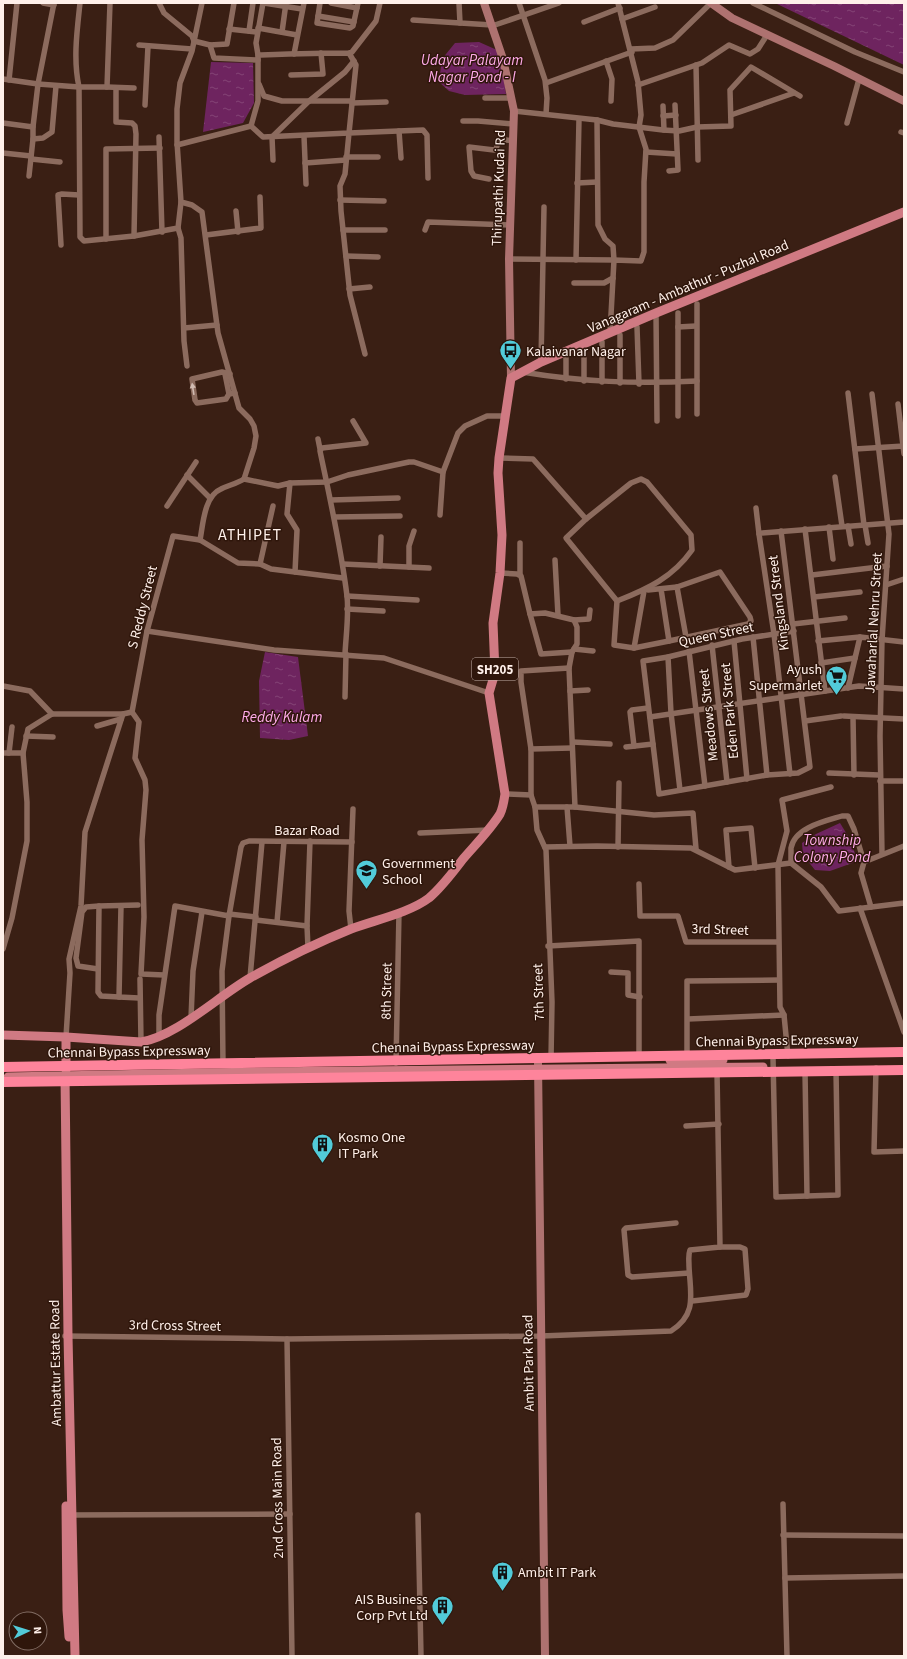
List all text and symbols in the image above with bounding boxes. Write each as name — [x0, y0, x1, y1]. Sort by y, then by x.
water label: Udayar Palayam Nagar Pond - I — [421, 50, 523, 88]
street label: Thirupathi Kudai Rd — [487, 130, 511, 246]
street label: Vanagaram - Ambathur - Puzhal Road — [585, 235, 792, 338]
bus stop icon: Kalaivanar Nagar — [498, 338, 524, 371]
place label: Kalaivanar Nagar — [526, 342, 626, 362]
one-way arrow — [190, 383, 196, 395]
district label: ATHIPET — [218, 524, 282, 546]
street label: Jawaharlal Nehru Street — [860, 552, 888, 694]
street label: Kingsland Street — [763, 554, 795, 652]
street label: S Reddy Street — [123, 563, 163, 651]
street label: Queen Street — [677, 617, 756, 653]
road number: SH205 — [472, 658, 518, 680]
place label: Ayush Supermarlet — [749, 660, 822, 696]
street label: Eden Park Street — [716, 662, 744, 760]
supermarket icon: Ayush Supermarlet — [824, 664, 850, 697]
street label: Meadows Street — [694, 667, 724, 762]
water label: Reddy Kulam — [242, 707, 322, 728]
street label: Bazar Road — [274, 821, 340, 841]
water label: Township Colony Pond — [794, 830, 871, 868]
place label: Government School — [382, 854, 455, 890]
school or university icon: Government School — [353, 858, 379, 891]
street label: 3rd Street — [691, 919, 749, 941]
street label: 8th Street — [377, 962, 398, 1020]
street label: 7th Street — [528, 963, 550, 1021]
street label: Chennai Bypass Expressway — [695, 1030, 859, 1052]
street label: Chennai Bypass Expressway — [371, 1036, 535, 1058]
street label: Chennai Bypass Expressway — [47, 1041, 211, 1063]
place label: Kosmo One IT Park — [338, 1128, 405, 1164]
building icon: Kosmo One IT Park — [309, 1132, 335, 1165]
street label: Ambattur Estate Road — [45, 1299, 67, 1426]
street label: Ambit Park Road — [518, 1314, 540, 1412]
street label: 3rd Cross Street — [129, 1315, 221, 1337]
street label: 2nd Cross Main Road — [267, 1437, 289, 1559]
building icon: Ambit IT Park — [489, 1559, 515, 1592]
place label: Ambit IT Park — [518, 1563, 596, 1583]
place label: AIS Business Corp Pvt Ltd — [355, 1590, 428, 1626]
building icon: AIS Business Corp Pvt Ltd — [430, 1594, 456, 1627]
north arrow — [8, 1611, 48, 1651]
text: N — [30, 1626, 45, 1635]

